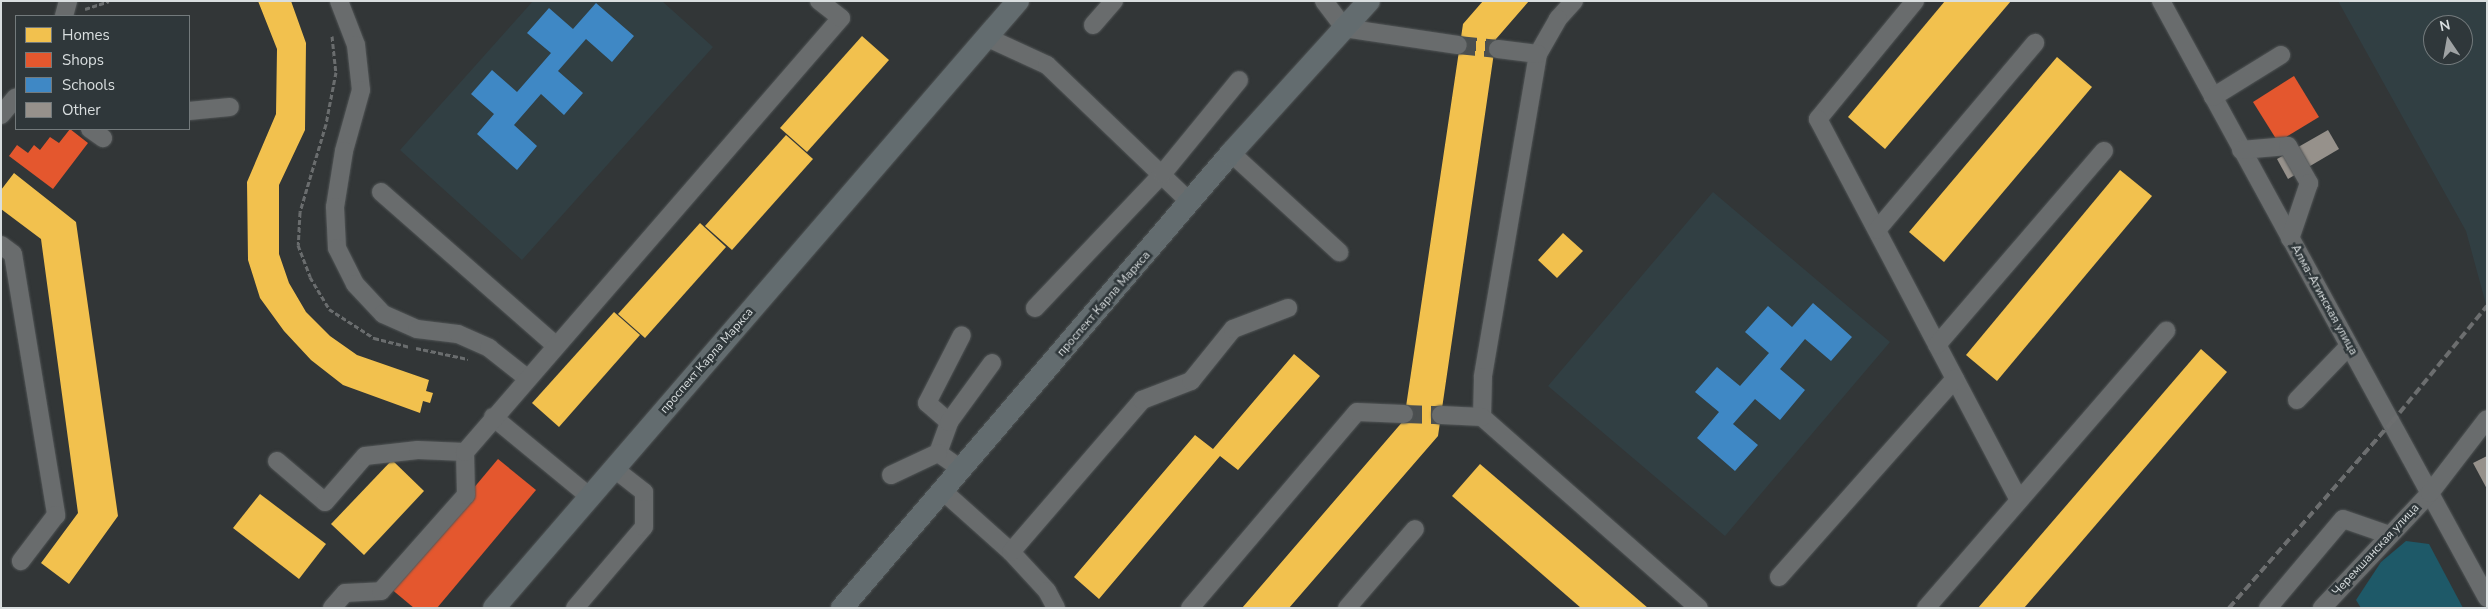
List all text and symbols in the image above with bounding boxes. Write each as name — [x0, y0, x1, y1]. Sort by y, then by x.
legend — [15, 15, 190, 130]
north arrow — [2423, 15, 2473, 65]
text: N — [2438, 15, 2452, 36]
text: Homes — [62, 25, 110, 45]
text: Shops — [62, 50, 104, 70]
text: Schools — [62, 75, 115, 95]
text: Other — [62, 100, 101, 120]
street label: Алма-Атинская улица — [2288, 242, 2360, 358]
street label: проспект Карла Маркса — [1054, 248, 1154, 360]
street label: проспект Карла Маркса — [657, 305, 757, 417]
street label: Черемшанская улица — [2330, 501, 2422, 599]

